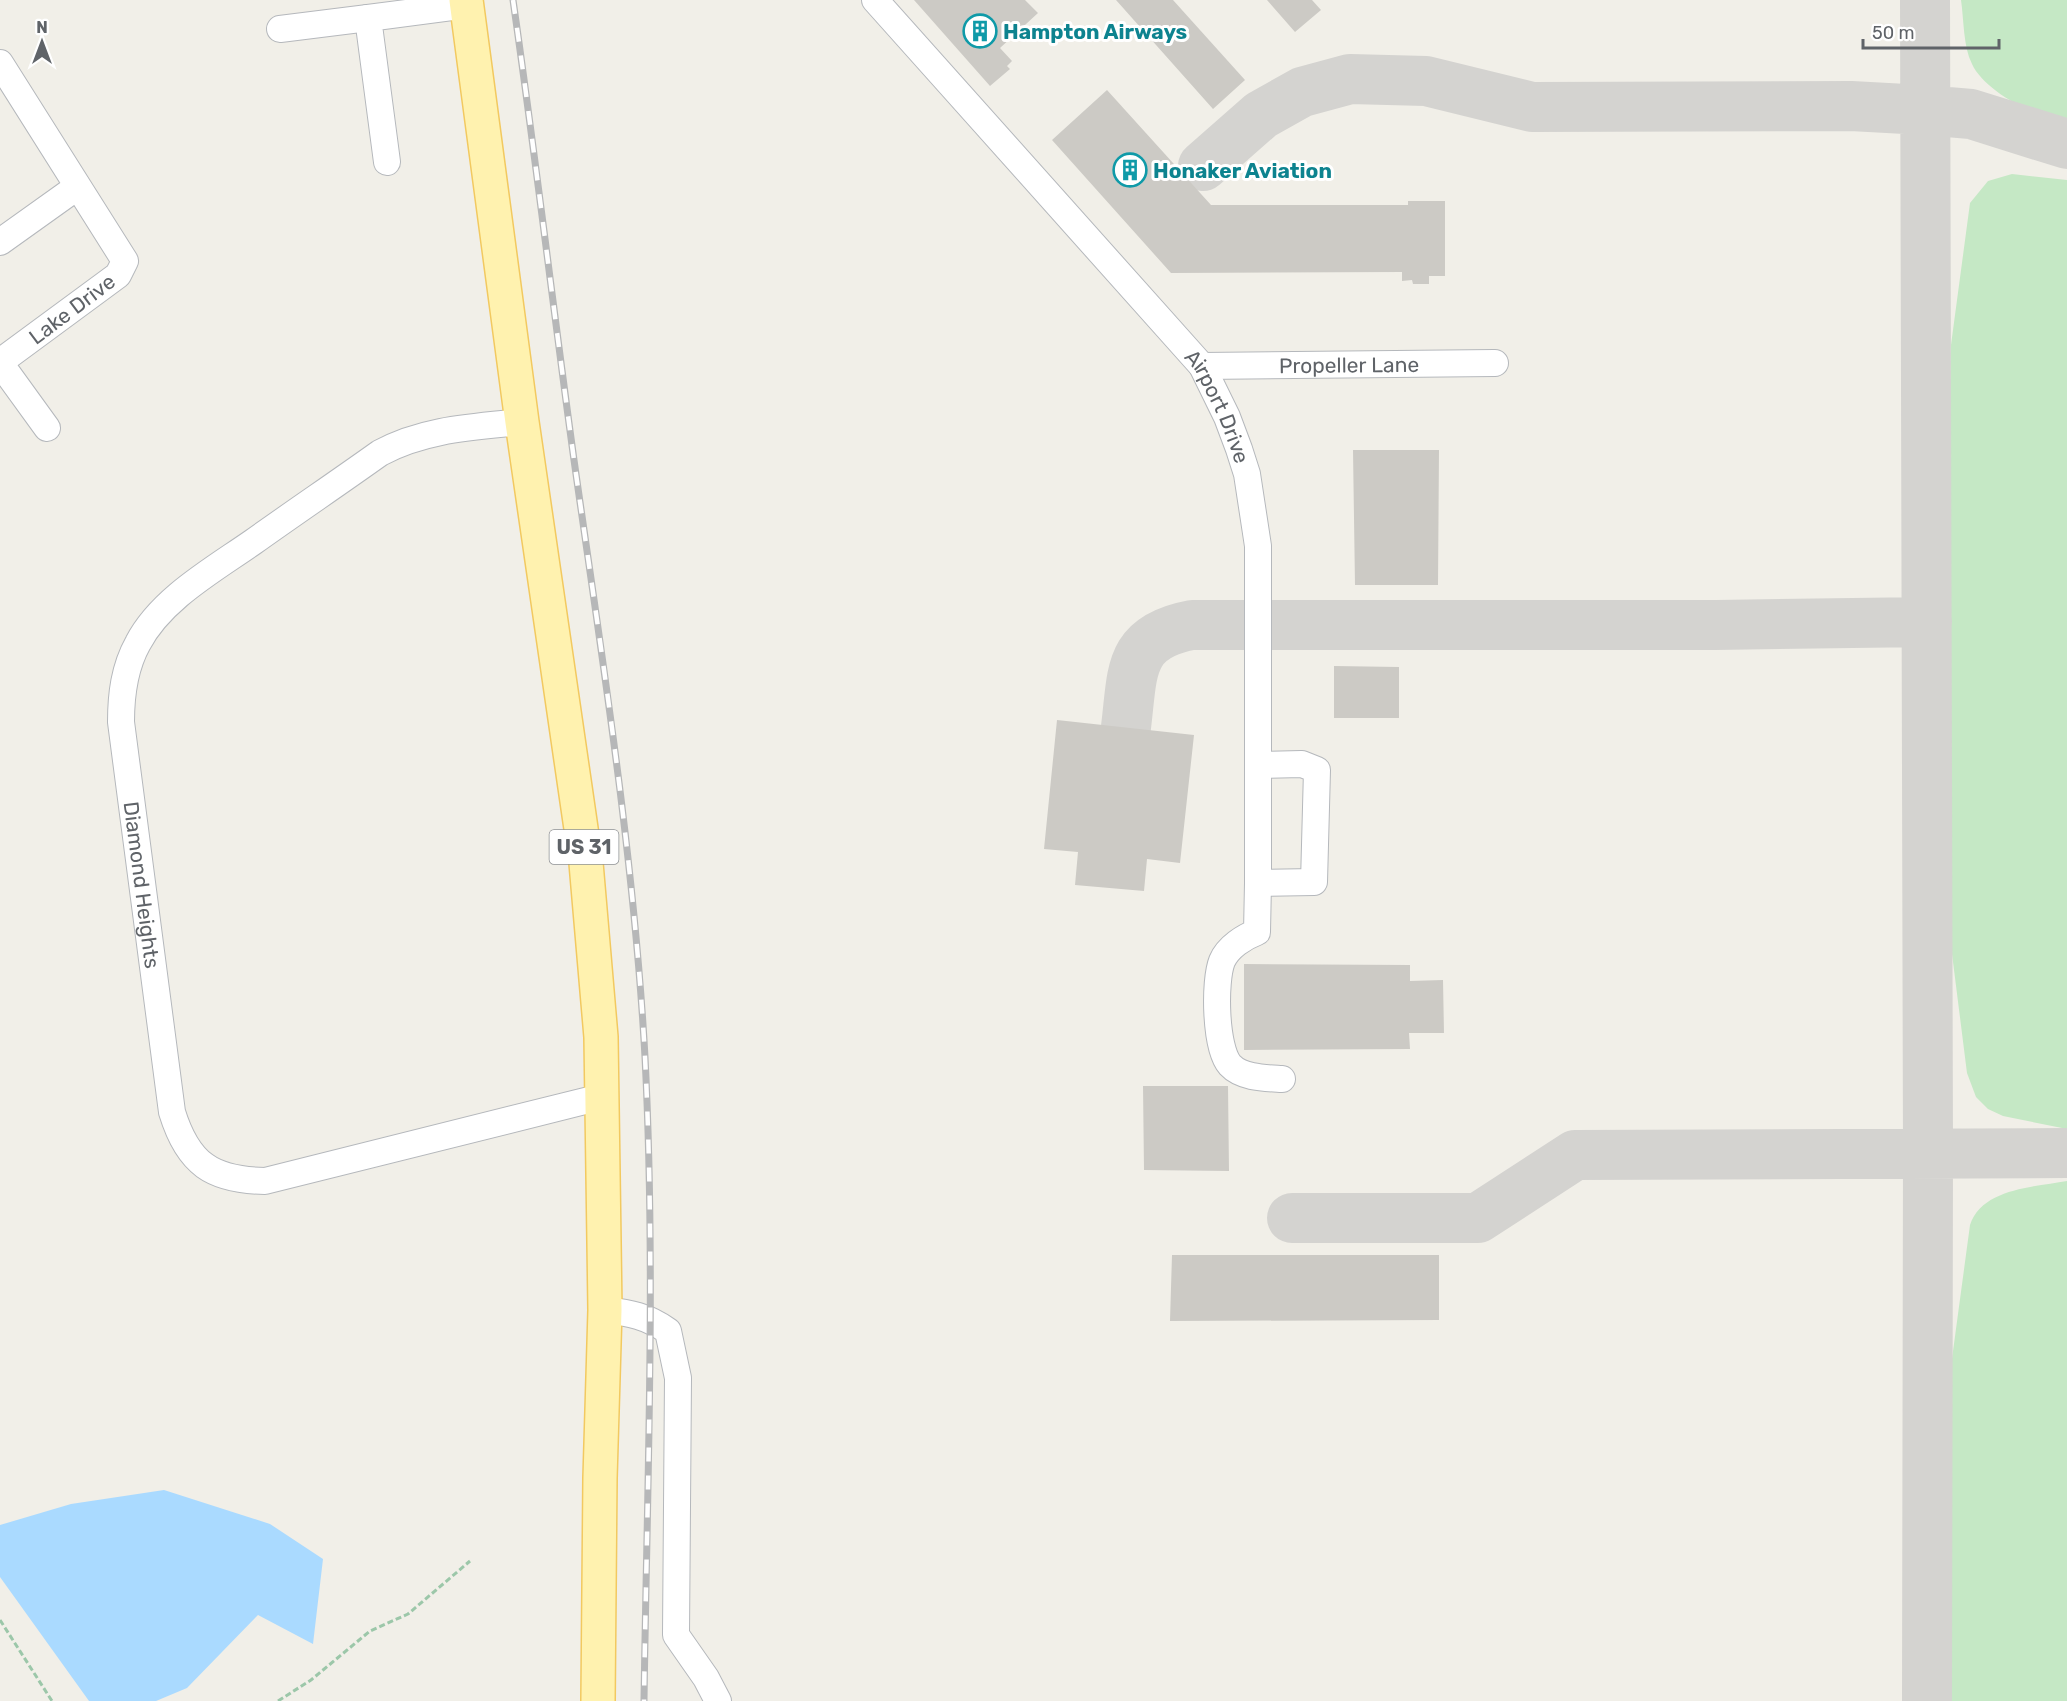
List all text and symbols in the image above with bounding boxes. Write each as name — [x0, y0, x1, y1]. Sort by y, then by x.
north arrow — [12, 12, 72, 72]
scale bar — [1863, 12, 2000, 50]
building icon: Hampton Airways — [962, 13, 998, 49]
text: N — [36, 18, 48, 37]
place label: Hampton Airways — [1003, 19, 1187, 44]
text: 50 m — [1872, 22, 1915, 44]
building icon: Honaker Aviation — [1112, 152, 1148, 188]
place label: Honaker Aviation — [1153, 158, 1332, 183]
street label: Lake Drive — [24, 269, 120, 349]
street label: Airport Drive — [1180, 344, 1255, 466]
street label: Propeller Lane — [1279, 351, 1419, 378]
street label: Diamond Heights — [119, 800, 166, 970]
road number: US 31 — [550, 830, 618, 864]

